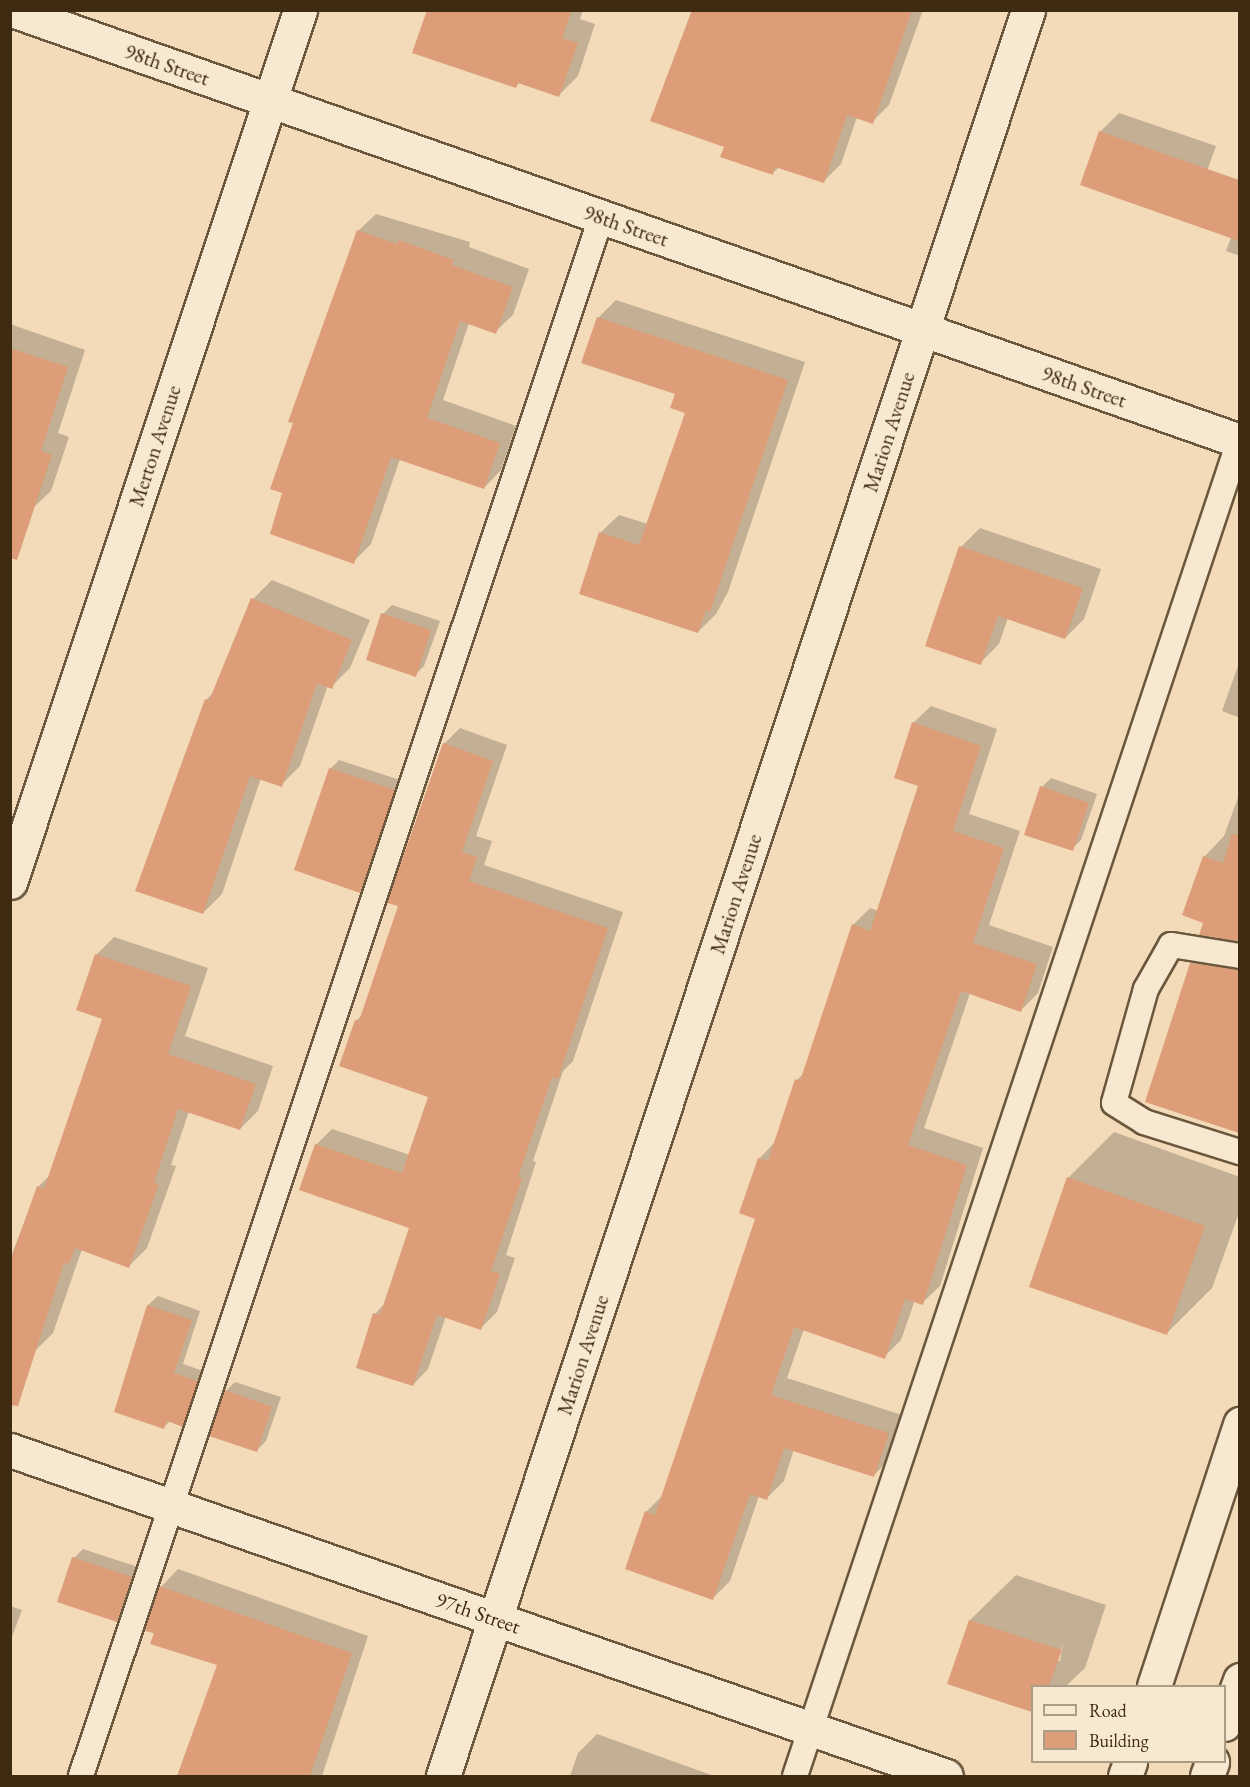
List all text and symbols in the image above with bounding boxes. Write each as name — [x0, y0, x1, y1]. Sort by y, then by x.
street label: 98th Street — [121, 39, 213, 91]
street label: 98th Street — [580, 200, 672, 252]
street label: 98th Street — [1038, 361, 1130, 413]
street label: Marion Avenue — [858, 369, 920, 495]
street label: Merton Avenue — [124, 382, 186, 510]
street label: Marion Avenue — [705, 831, 767, 957]
street label: Marion Avenue — [552, 1292, 614, 1418]
street label: 97th Street — [432, 1587, 524, 1639]
legend — [1031, 1685, 1226, 1763]
text: Road — [1089, 1699, 1127, 1722]
text: Building — [1089, 1729, 1149, 1752]

